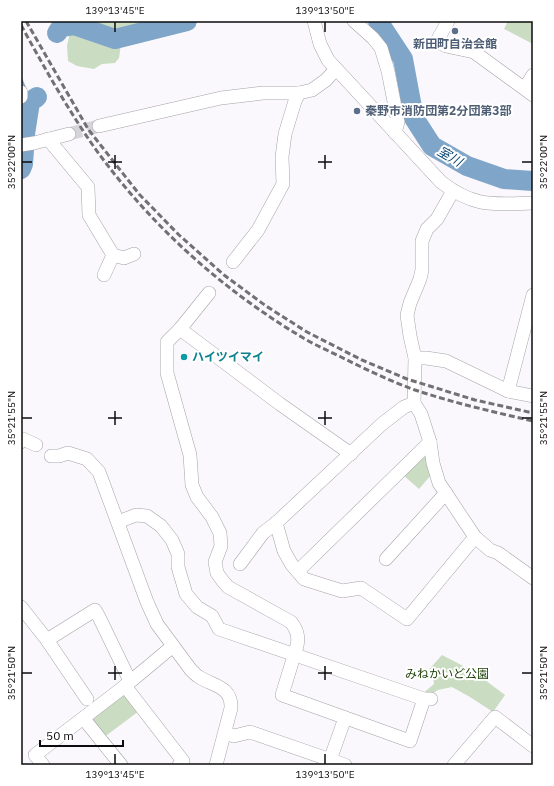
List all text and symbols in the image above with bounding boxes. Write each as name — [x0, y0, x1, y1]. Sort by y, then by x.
text: 139°13'45"E — [85, 4, 145, 17]
text: 139°13'50"E — [295, 4, 355, 17]
marker: 新田町自治会館 — [450, 26, 460, 36]
place label: 新田町自治会館 — [413, 36, 497, 51]
place label: 秦野市消防団第2分団第3部 — [365, 103, 511, 118]
marker: 秦野市消防団第2分団第3部 — [352, 106, 362, 116]
text: 35°22'00"N — [5, 135, 18, 189]
text: 35°22'00"N — [537, 135, 550, 189]
water label: 室川 — [434, 143, 467, 171]
place label: ハイツイマイ — [192, 349, 264, 364]
marker: ハイツイマイ — [179, 352, 189, 362]
text: 35°21'55"N — [5, 391, 18, 445]
text: 35°21'55"N — [537, 391, 550, 445]
text: 35°21'50"N — [5, 646, 18, 700]
text: 35°21'50"N — [537, 646, 550, 700]
park label: みねかいど公園 — [405, 666, 489, 681]
scale bar — [40, 722, 123, 748]
text: 50 m — [46, 728, 74, 743]
text: 139°13'45"E — [85, 768, 145, 781]
text: 139°13'50"E — [295, 768, 355, 781]

